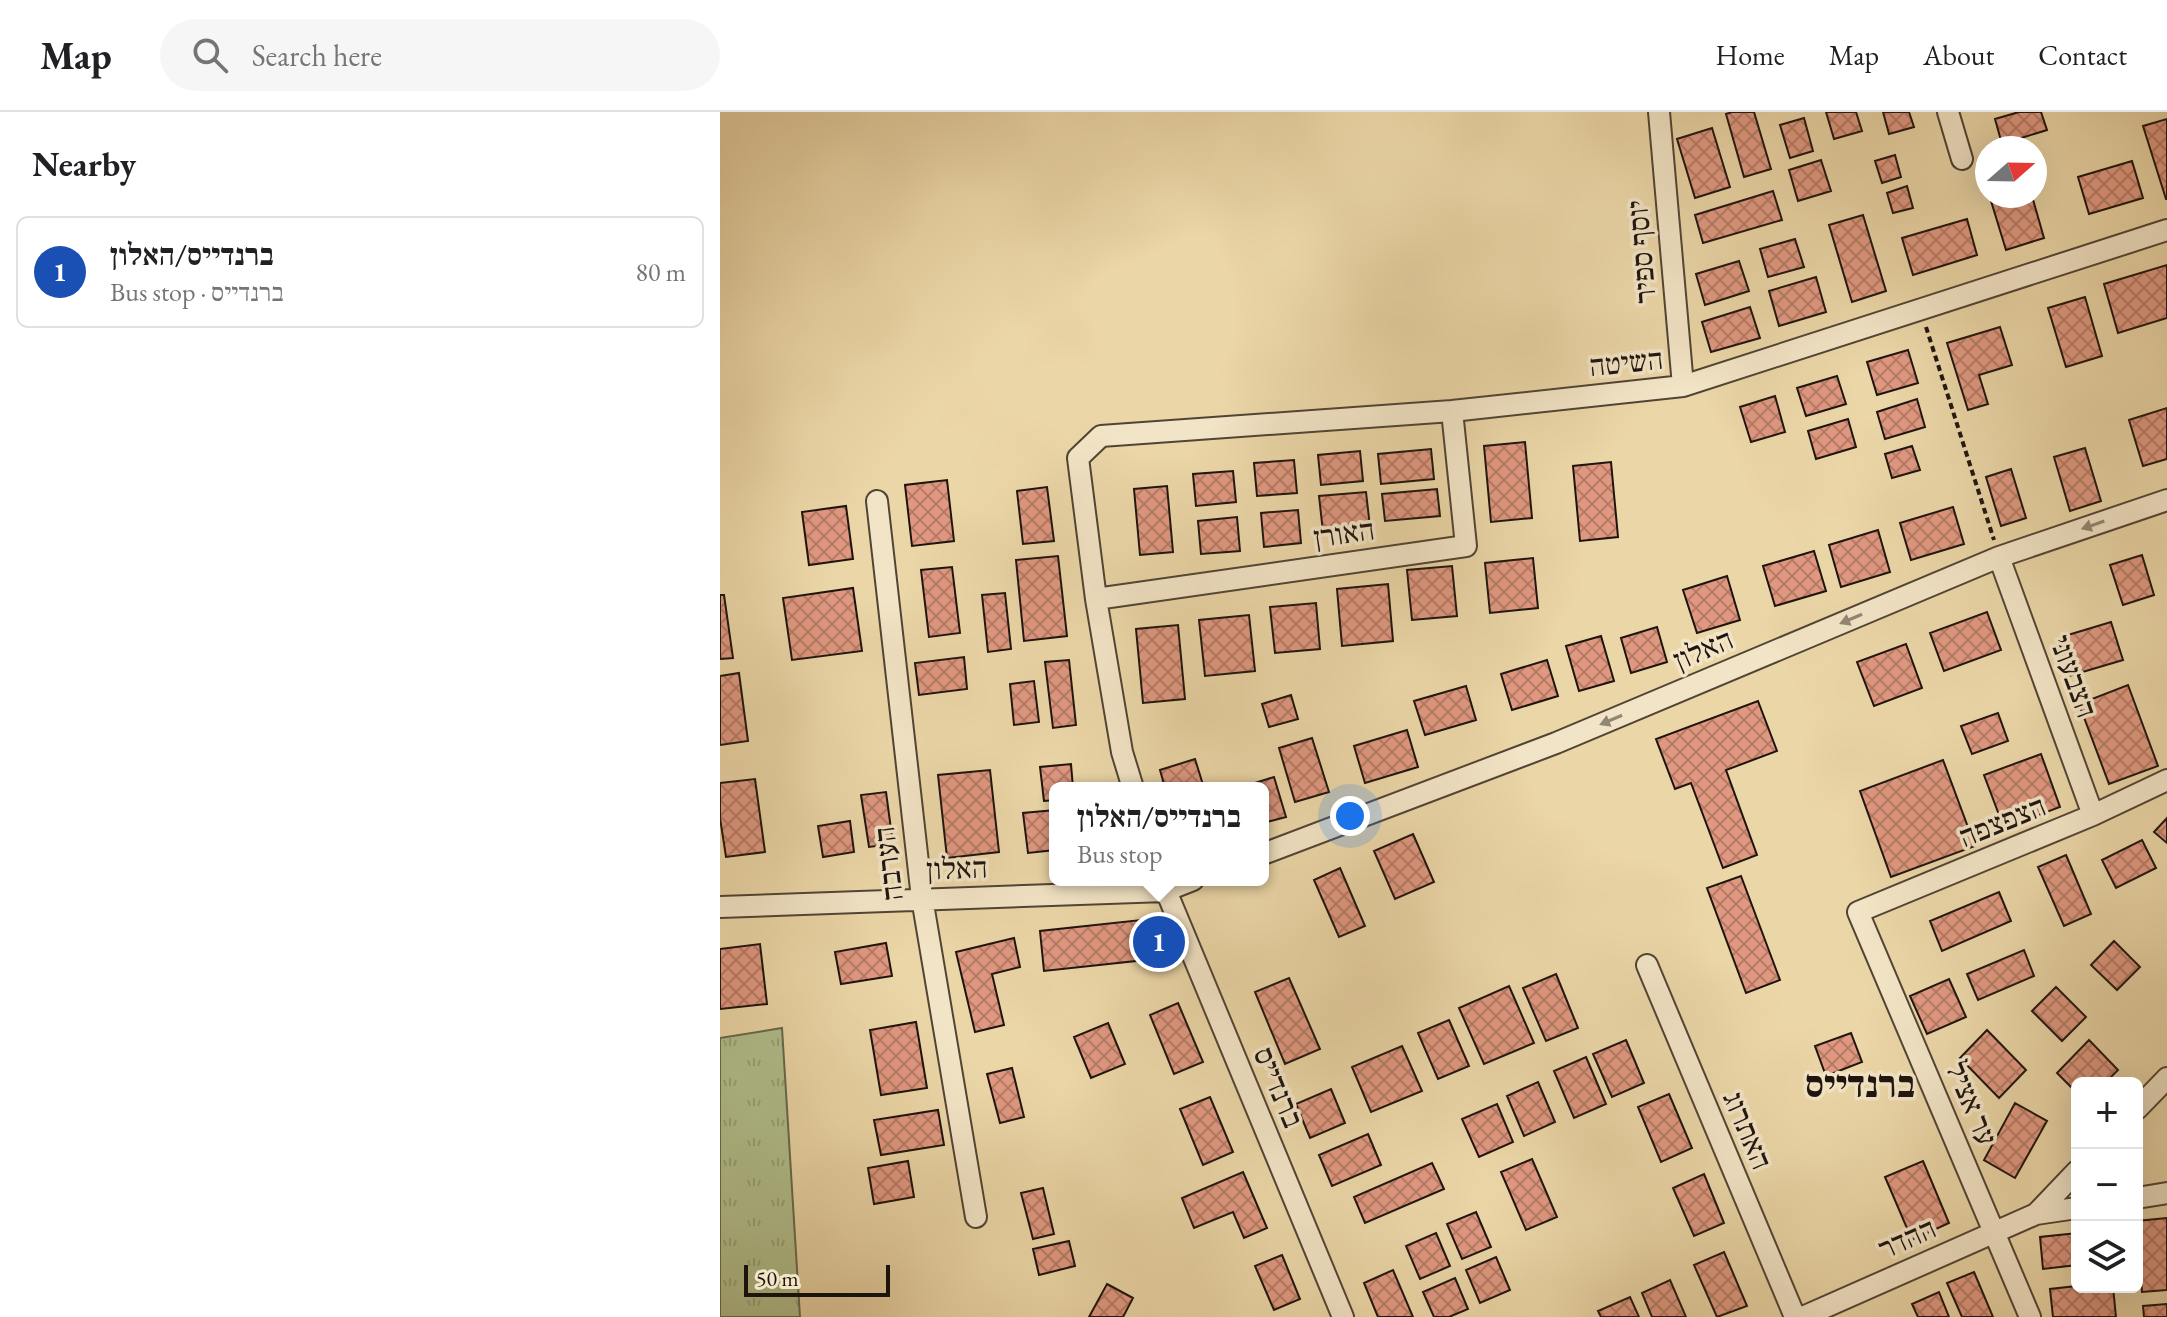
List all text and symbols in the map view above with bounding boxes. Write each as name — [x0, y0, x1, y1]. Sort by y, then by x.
search box — [160, 19, 720, 91]
text: Map — [40, 31, 112, 80]
icon: search — [188, 33, 232, 77]
text: Search here — [252, 36, 382, 75]
text: Home — [1715, 37, 1785, 73]
text: Map — [1829, 37, 1879, 73]
text: About — [1923, 37, 1994, 73]
text: Contact — [2038, 37, 2127, 73]
north arrow — [1975, 136, 2047, 208]
text: Nearby — [32, 142, 136, 186]
street label: יוסף ספיר — [1617, 199, 1665, 305]
text: ברנדייס/האלון — [110, 235, 274, 274]
text: 1 — [53, 255, 67, 289]
text: 80 m — [636, 255, 686, 289]
text: Bus stop · ברנדייס — [110, 275, 284, 309]
street label: השיטה — [1587, 339, 1665, 385]
street label: האורן — [1311, 509, 1377, 557]
one-way arrow — [2081, 519, 2105, 531]
one-way arrow — [1839, 613, 1863, 626]
street label: האלון — [1667, 619, 1739, 679]
street label: הצבעוני — [2041, 629, 2107, 723]
one-way arrow — [1599, 714, 1623, 727]
popup — [1049, 782, 1269, 886]
street label: הצפצפה — [1953, 786, 2051, 856]
your location — [1330, 796, 1370, 836]
text: ברנדייס/האלון — [1077, 797, 1241, 836]
street label: הערבה — [864, 824, 912, 904]
text: Bus stop — [1077, 837, 1163, 871]
street label: האלון — [926, 847, 988, 889]
pin: 1 — [1133, 912, 1185, 972]
street label: ברנדייס — [1245, 1041, 1313, 1133]
street label: ער אציל — [1937, 1055, 2007, 1151]
district label: ברנדייס — [1805, 1059, 1915, 1108]
map controls — [2071, 1077, 2143, 1293]
button: + — [2071, 1077, 2143, 1149]
street label: האתרוג — [1714, 1085, 1782, 1175]
button: − — [2071, 1149, 2143, 1221]
street label: ההדר — [1872, 1208, 1942, 1268]
button: layers — [2071, 1221, 2143, 1293]
scale bar — [744, 1261, 890, 1297]
text: 50 m — [756, 1264, 799, 1293]

